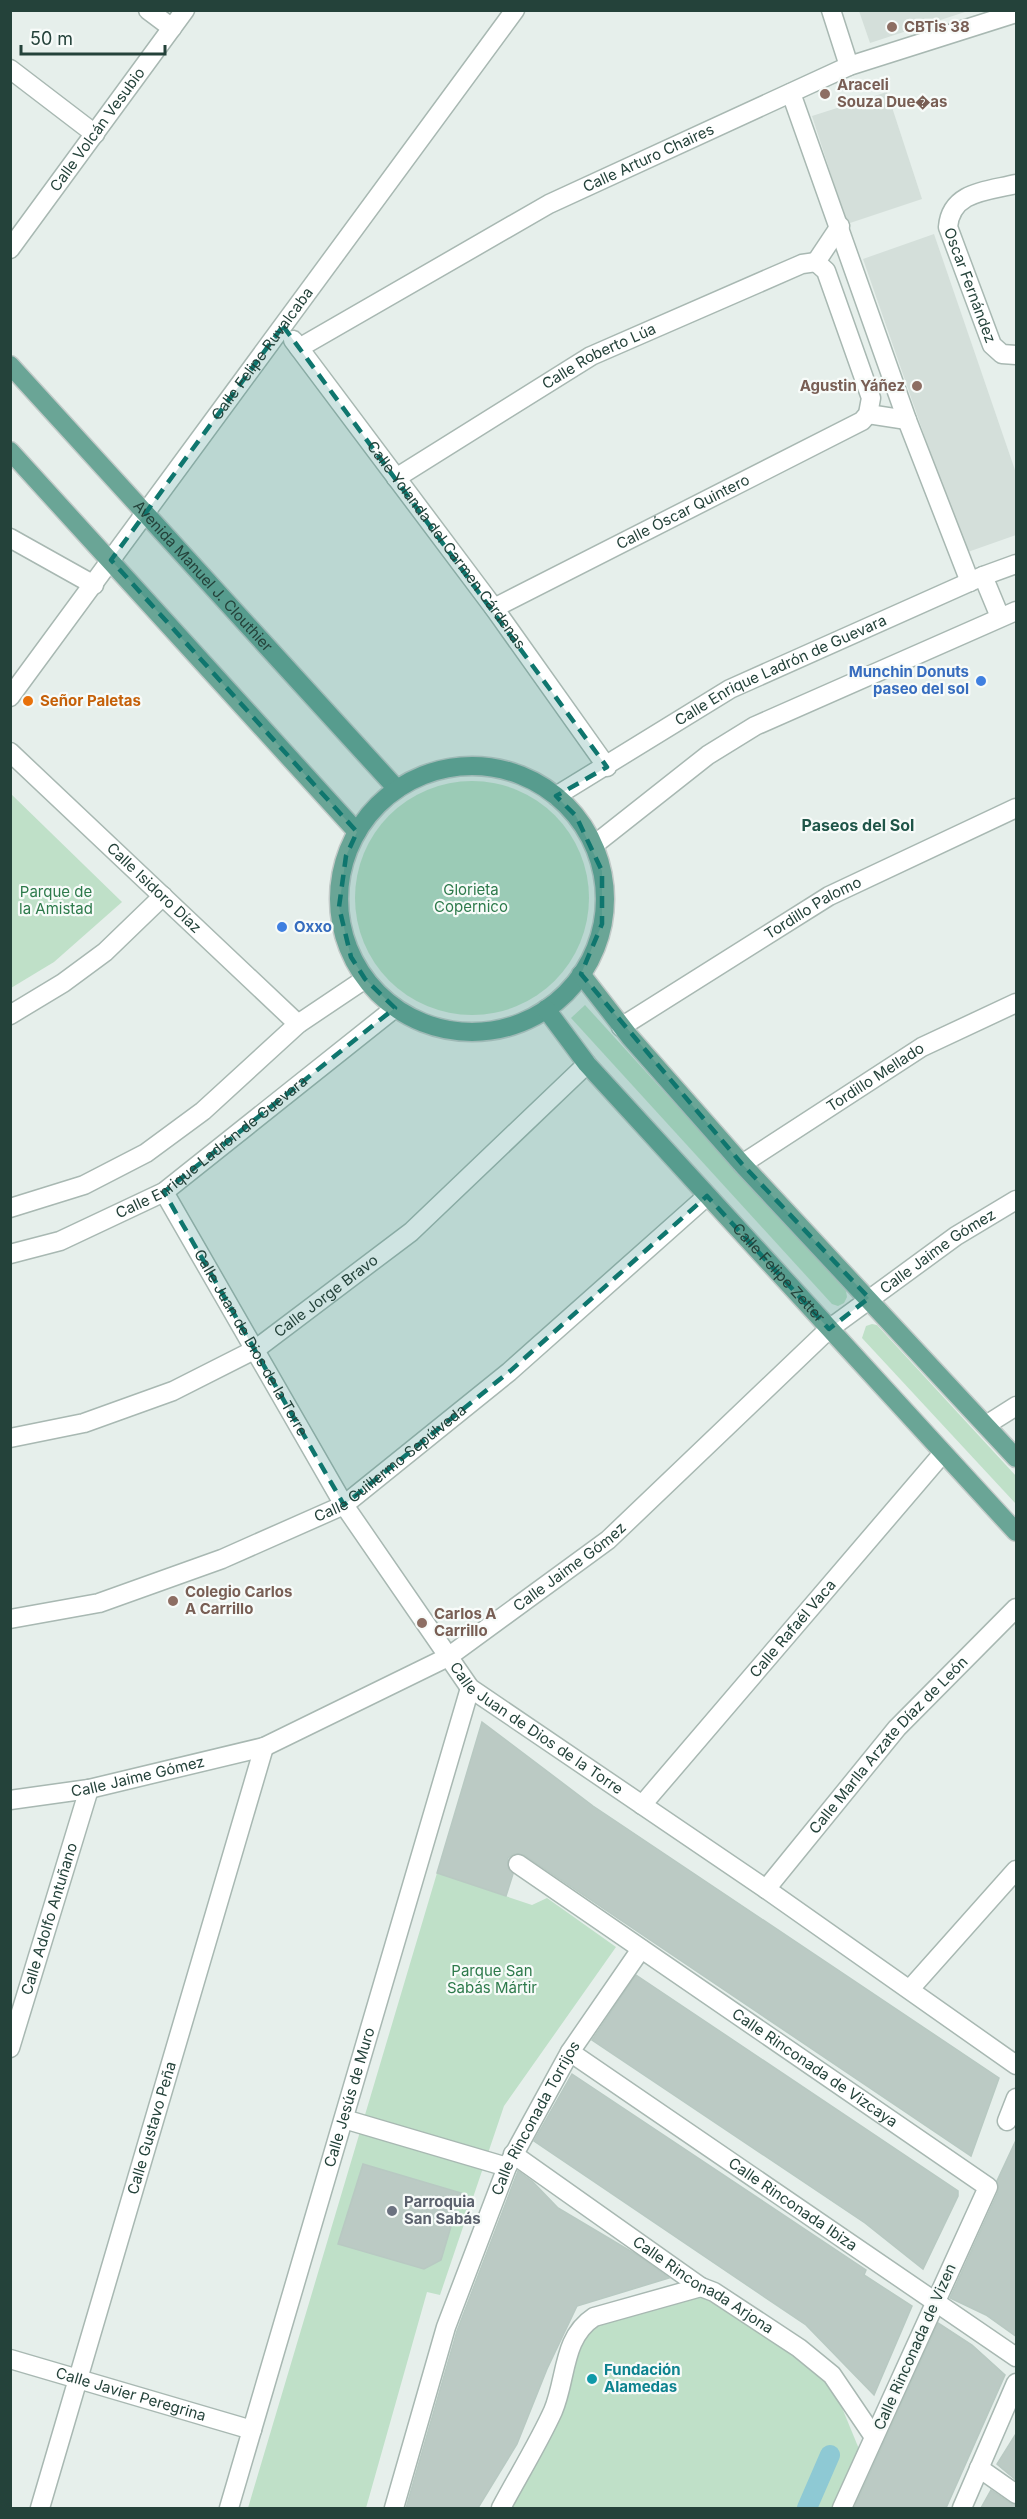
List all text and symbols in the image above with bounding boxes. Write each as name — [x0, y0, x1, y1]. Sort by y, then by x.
place label: CBTis 38 — [904, 17, 970, 36]
scale bar — [21, 18, 165, 56]
marker: CBTis 38 — [885, 20, 899, 34]
text: 50 m — [30, 28, 73, 49]
street label: Calle Volcán Vesubio — [45, 64, 149, 195]
place label: Araceli Souza Due�as — [837, 75, 947, 111]
marker: Araceli Souza Due�as — [818, 87, 832, 101]
street label: Calle Arturo Chaires — [580, 119, 717, 196]
street label: Oscar Fernández — [940, 225, 1000, 345]
street label: Calle Felipe Ruvalcaba — [207, 283, 317, 424]
street label: Calle Roberto Lúa — [538, 319, 659, 393]
place label: Agustin Yáñez — [800, 376, 905, 395]
marker: Agustin Yáñez — [910, 379, 924, 393]
street label: Calle Yolanda del Carmen Cárdenas — [363, 437, 530, 653]
street label: Calle Óscar Quintero — [613, 470, 753, 553]
street label: Avenida Manuel J. Clouthier — [129, 496, 277, 656]
street label: Calle Enrique Ladrón de Guevara — [671, 610, 889, 730]
place label: Munchin Donuts paseo del sol — [849, 662, 969, 698]
marker: Munchin Donuts paseo del sol — [974, 674, 988, 688]
place label: Señor Paletas — [40, 691, 141, 710]
marker: Señor Paletas — [21, 694, 35, 708]
district label: Paseos del Sol — [802, 815, 914, 835]
street label: Calle Isidoro Díaz — [103, 838, 206, 937]
street label: Tordillo Palomo — [761, 872, 864, 943]
park label: Glorieta Copernico — [434, 880, 508, 916]
park label: Parque de la Amistad — [19, 882, 93, 918]
place label: Oxxo — [294, 917, 332, 936]
marker: Oxxo — [275, 920, 289, 934]
street label: Tordillo Mellado — [823, 1038, 927, 1116]
street label: Calle Enrique Ladrón de Guevara — [112, 1071, 311, 1222]
street label: Calle Jaime Gómez — [876, 1205, 999, 1298]
street label: Calle Felipe Zetter — [729, 1219, 829, 1326]
street label: Calle Juan de Dios de la Torre — [190, 1246, 312, 1439]
street label: Calle Jorge Bravo — [270, 1250, 382, 1341]
street label: Calle Guillermo Sepúlveda — [311, 1400, 470, 1526]
street label: Calle Jaime Gómez — [509, 1518, 630, 1615]
street label: Calle Rafaél Vaca — [745, 1575, 840, 1681]
place label: Colegio Carlos A Carrillo — [185, 1582, 292, 1618]
marker: Colegio Carlos A Carrillo — [166, 1594, 180, 1608]
place label: Carlos A Carrillo — [434, 1604, 497, 1640]
marker: Carlos A Carrillo — [415, 1616, 429, 1630]
street label: Calle Marlla Arzate Díaz de León — [805, 1652, 972, 1838]
street label: Calle Juan de Dios de la Torre — [446, 1658, 627, 1798]
street label: Calle Jaime Gómez — [70, 1752, 206, 1800]
street label: Calle Adolfo Antuñano — [17, 1840, 81, 1997]
park label: Parque San Sabás Mártir — [447, 1961, 537, 1997]
street label: Calle Rinconada de Vizcaya — [729, 2004, 901, 2131]
street label: Calle Jesús de Muro — [320, 2025, 379, 2169]
street label: Calle Rinconada Torrijos — [487, 2037, 584, 2198]
street label: Calle Gustavo Peña — [123, 2059, 180, 2197]
street label: Calle Rinconada Ibiza — [725, 2153, 861, 2255]
place label: Parroquia San Sabás — [404, 2192, 481, 2228]
marker: Parroquia San Sabás — [385, 2204, 399, 2218]
street label: Calle Rinconada Arjona — [629, 2232, 777, 2338]
street label: Calle Rinconada de Vizen — [869, 2261, 960, 2433]
place label: Fundación Alamedas — [604, 2360, 681, 2396]
street label: Calle Javier Peregrina — [54, 2363, 208, 2425]
marker: Fundación Alamedas — [585, 2372, 599, 2386]

